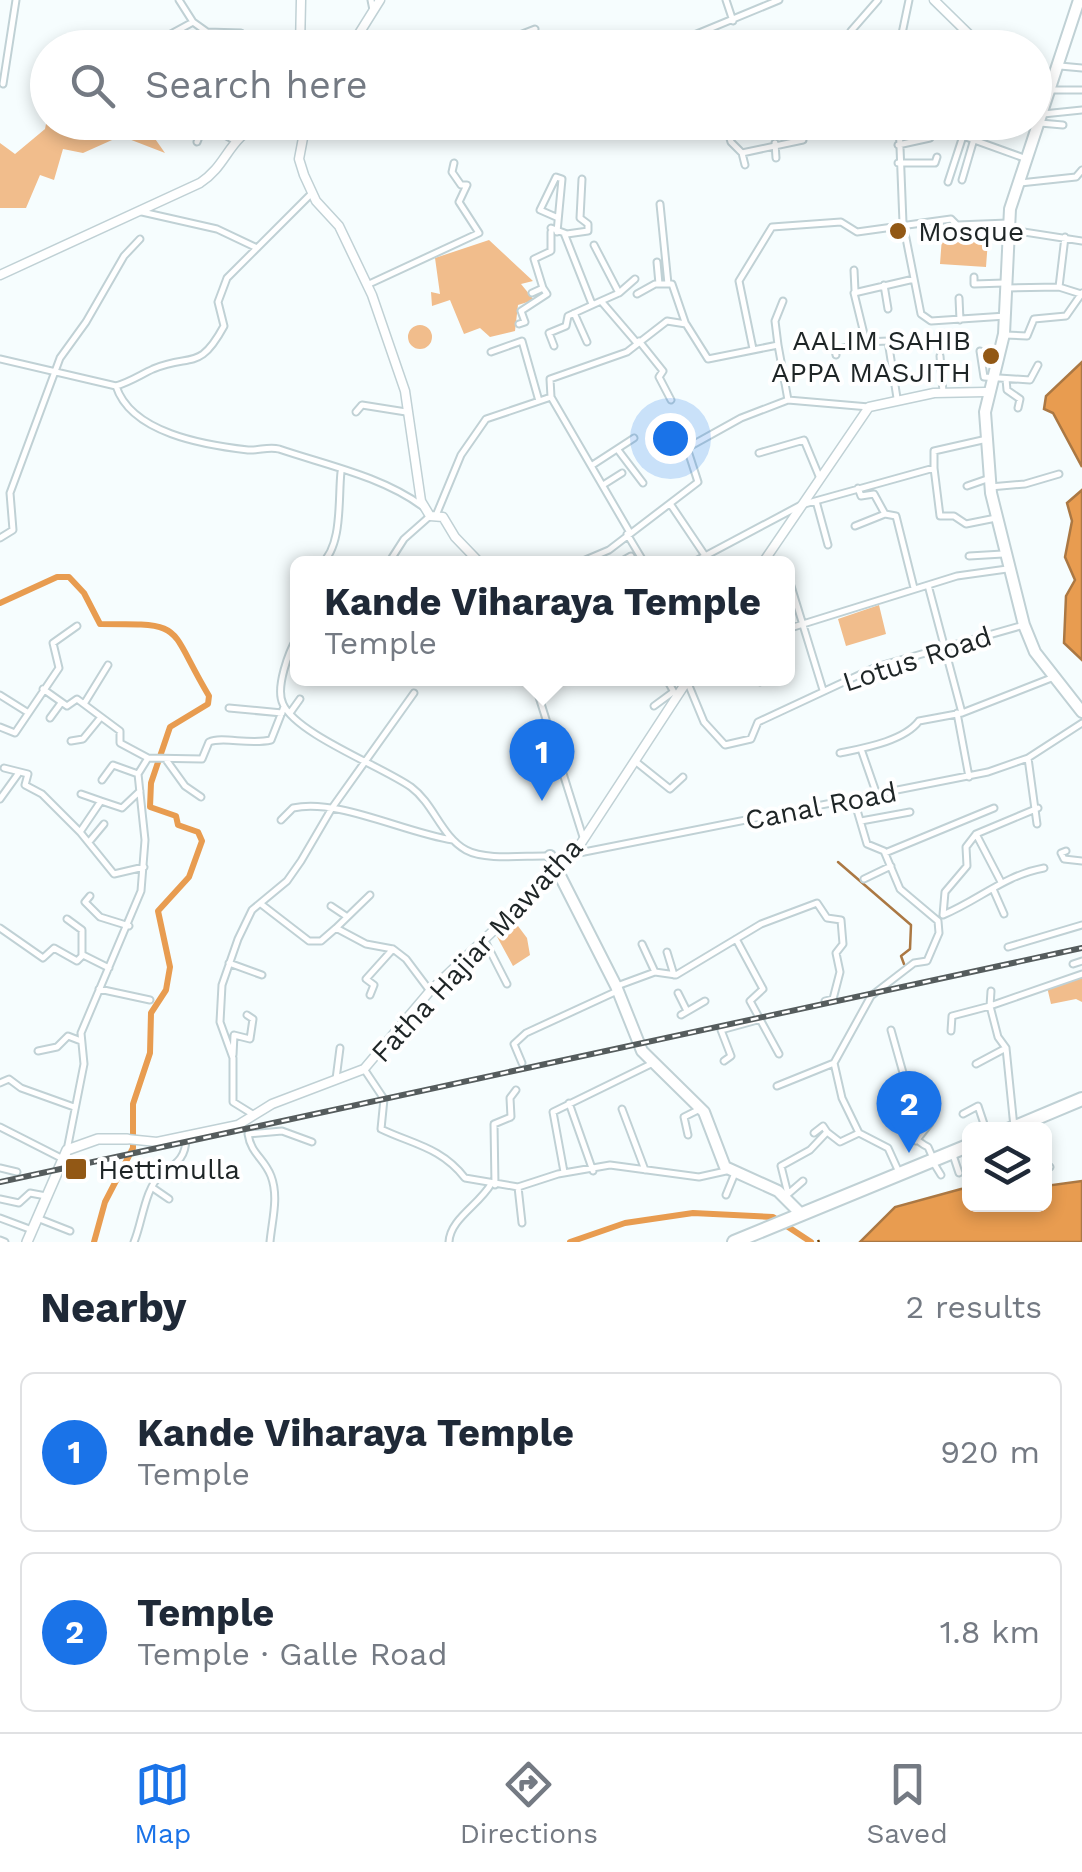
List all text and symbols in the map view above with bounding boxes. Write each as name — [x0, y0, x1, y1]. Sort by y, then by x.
search box — [30, 30, 1052, 140]
icon: search — [65, 58, 120, 113]
text: Search here — [145, 63, 368, 107]
place label: Mosque — [918, 215, 1024, 248]
marker: Mosque — [887, 220, 909, 242]
place label: AALIM SAHIB APPA MASJITH — [771, 324, 971, 389]
marker: AALIM SAHIB APPA MASJITH — [980, 345, 1002, 367]
your location — [645, 413, 696, 464]
popup — [290, 556, 795, 686]
text: Kande Viharaya Temple — [324, 580, 761, 624]
street label: Lotus Road — [838, 619, 996, 699]
text: Temple — [324, 624, 437, 662]
pin: 1 — [510, 718, 574, 801]
street label: Canal Road — [742, 775, 900, 837]
street label: Fatha Hajiar Mawatha — [364, 831, 590, 1069]
pin: 2 — [876, 1070, 942, 1153]
map controls — [962, 1122, 1052, 1212]
button: layers — [962, 1122, 1052, 1212]
place label: Hettimulla — [98, 1153, 240, 1186]
marker: Hettimulla — [63, 1156, 89, 1182]
text: Nearby — [40, 1283, 187, 1332]
text: 2 results — [905, 1288, 1042, 1326]
text: Kande Viharaya Temple — [137, 1411, 574, 1455]
text: 1 — [68, 1433, 81, 1471]
text: 920 m — [940, 1433, 1040, 1471]
text: Temple — [137, 1455, 250, 1493]
text: Temple — [137, 1591, 274, 1635]
text: 2 — [65, 1613, 84, 1651]
text: 1.8 km — [940, 1613, 1040, 1651]
text: Temple · Galle Road — [137, 1635, 448, 1673]
tab: Map — [134, 1757, 191, 1850]
tab: Directions — [460, 1757, 598, 1850]
tab: Saved — [866, 1757, 948, 1850]

